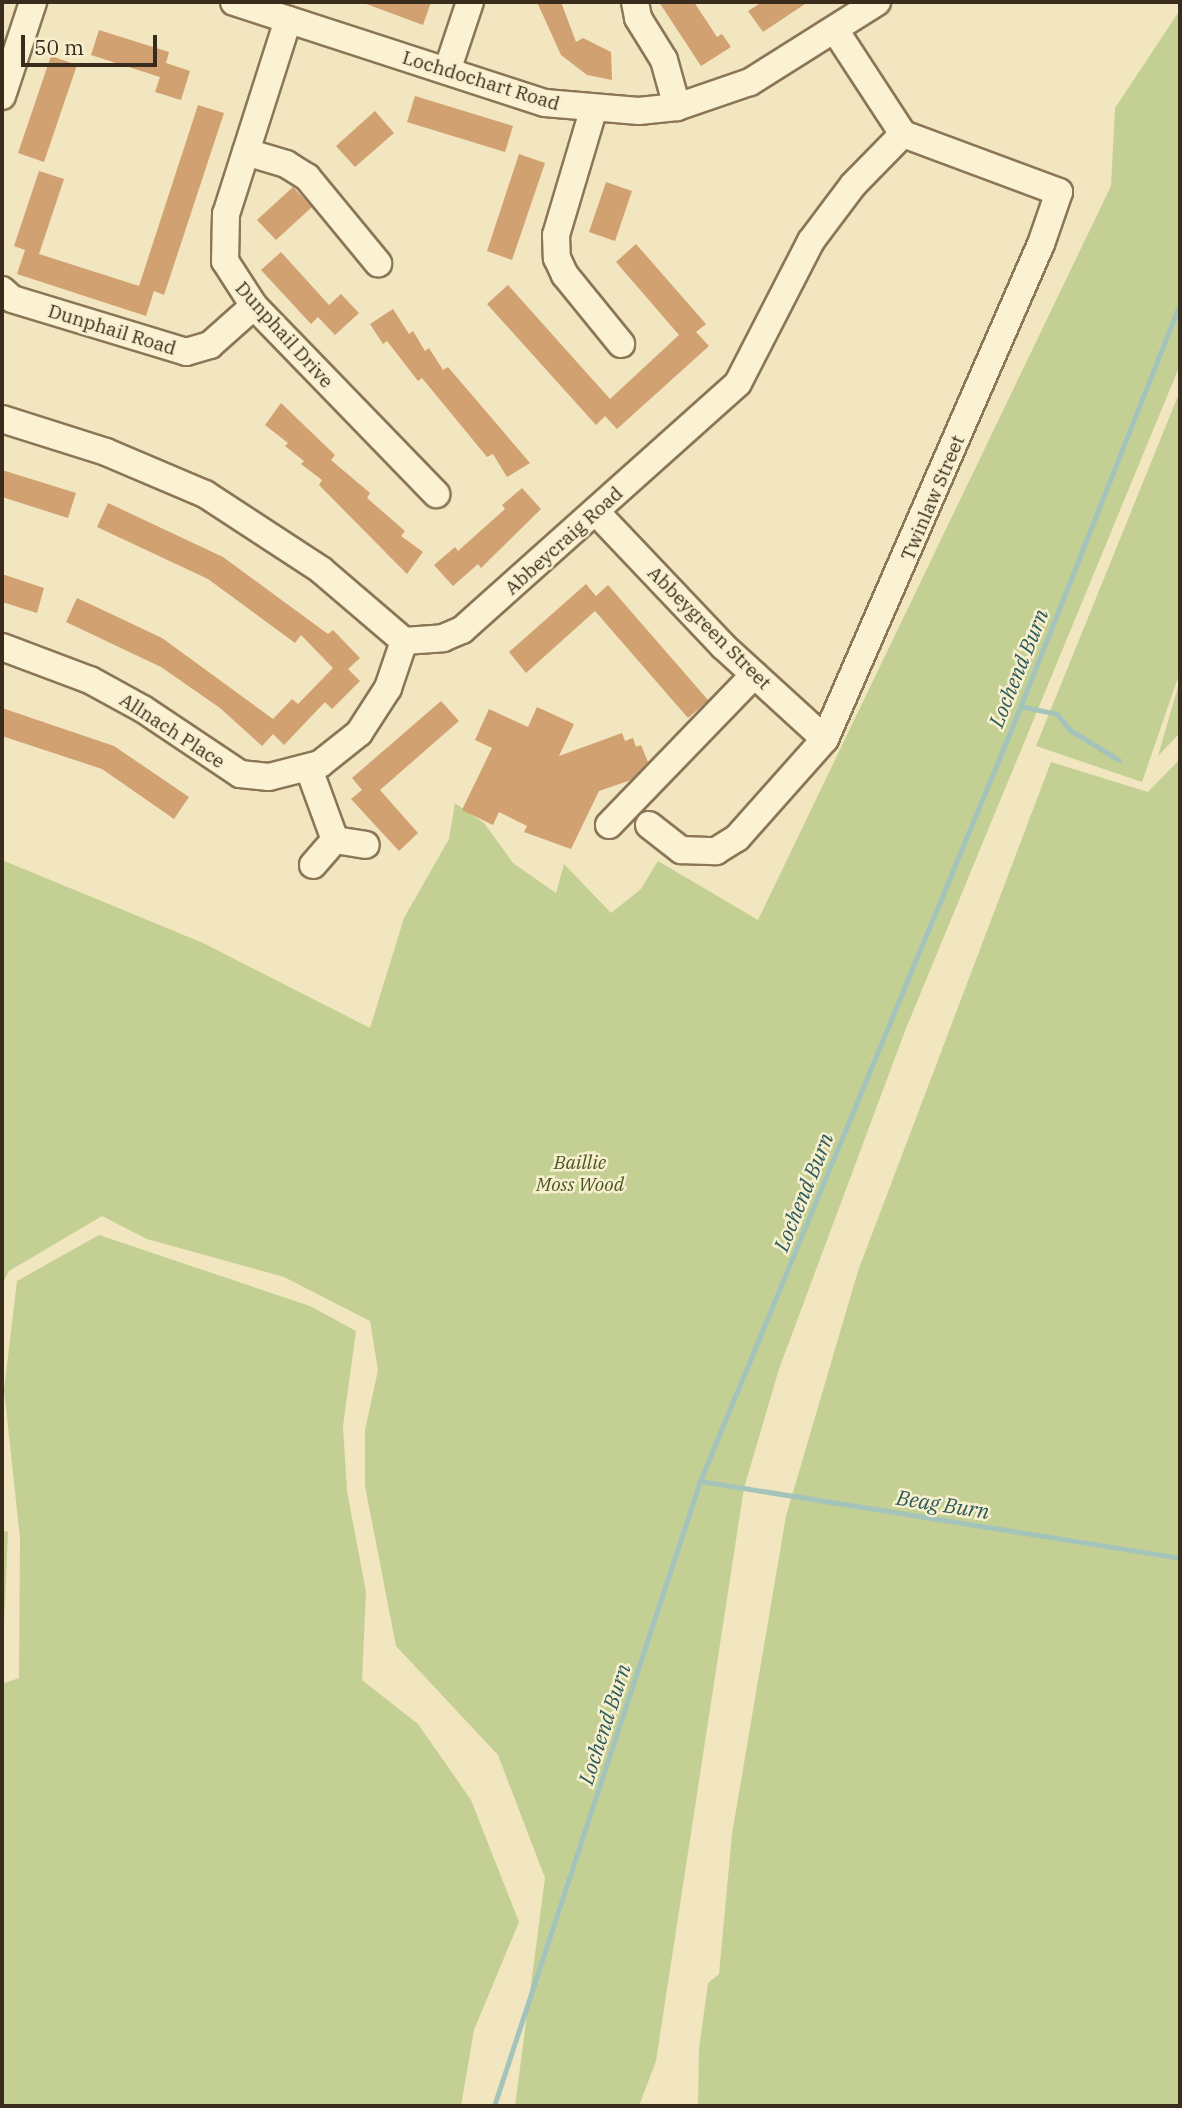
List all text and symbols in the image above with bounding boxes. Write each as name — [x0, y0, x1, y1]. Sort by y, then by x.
scale bar — [24, 21, 161, 65]
text: 50 m — [34, 33, 84, 61]
street label: Lochdochart Road — [400, 46, 562, 116]
street label: Dunphail Drive — [230, 277, 338, 393]
street label: Dunphail Road — [45, 300, 179, 360]
street label: Twinlaw Street — [896, 432, 970, 564]
street label: Abbeycraig Road — [500, 482, 628, 600]
street label: Abbeygreen Street — [643, 562, 775, 694]
water label: Lochend Burn — [983, 605, 1053, 731]
street label: Allnach Place — [115, 689, 229, 773]
water label: Lochend Burn — [768, 1129, 838, 1255]
park label: Baillie Moss Wood — [536, 1152, 624, 1196]
water label: Beag Burn — [895, 1484, 991, 1524]
water label: Lochend Burn — [573, 1661, 635, 1787]

